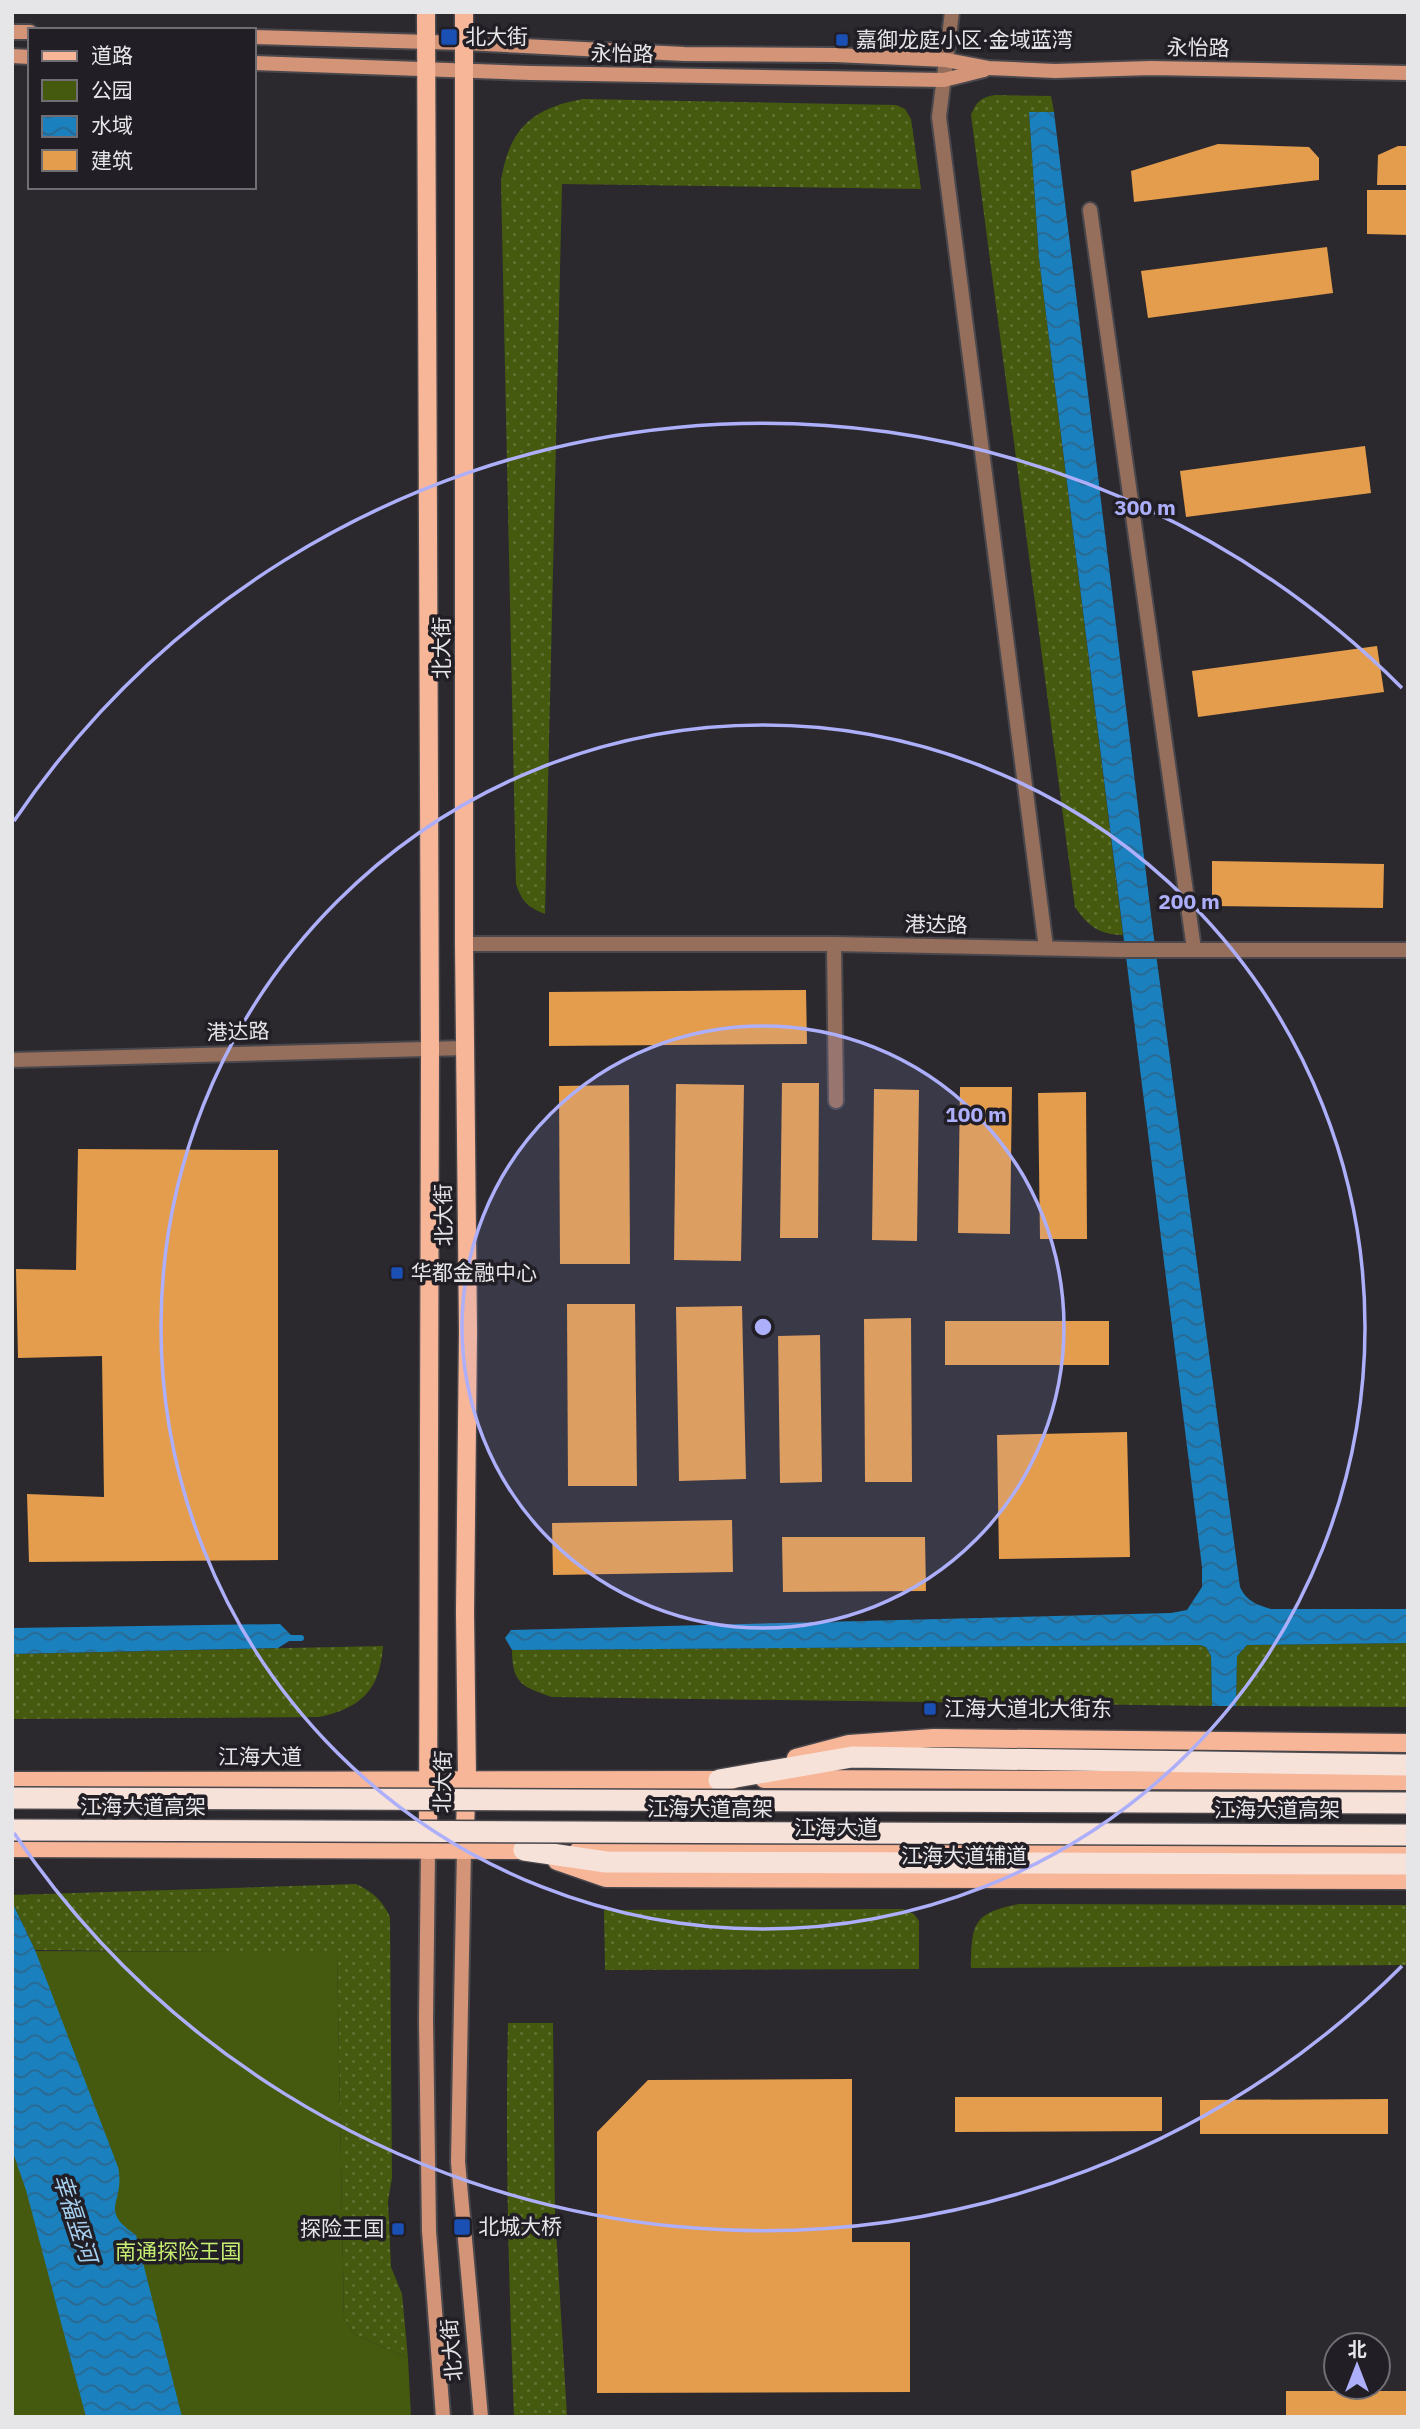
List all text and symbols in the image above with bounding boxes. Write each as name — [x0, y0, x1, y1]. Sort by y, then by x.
place label: 北大街 — [465, 22, 528, 50]
place label: 嘉御龙庭小区·金域蓝湾 — [856, 25, 1073, 53]
marker: 北大街 — [439, 27, 459, 47]
legend — [28, 28, 256, 189]
marker: 嘉御龙庭小区·金域蓝湾 — [834, 32, 850, 48]
street label: 永怡路 — [1166, 32, 1230, 62]
street label: 永怡路 — [590, 38, 654, 68]
text: 道路 — [91, 41, 133, 69]
text: 公园 — [91, 76, 133, 104]
text: 水域 — [91, 111, 133, 139]
text: 建筑 — [91, 146, 133, 174]
text: 300 m — [1114, 493, 1176, 521]
street label: 北大街 — [427, 617, 455, 680]
text: 200 m — [1158, 887, 1220, 915]
street label: 港达路 — [904, 909, 968, 939]
street label: 港达路 — [206, 1016, 270, 1046]
text: 100 m — [945, 1100, 1007, 1128]
street label: 北大街 — [428, 1183, 458, 1247]
place label: 华都金融中心 — [411, 1258, 537, 1286]
marker: 华都金融中心 — [389, 1265, 405, 1281]
centre of rings — [751, 1315, 775, 1339]
place label: 江海大道北大街东 — [944, 1694, 1112, 1722]
marker: 江海大道北大街东 — [922, 1701, 938, 1717]
street label: 江海大道 — [218, 1742, 302, 1770]
street label: 北大街 — [427, 1750, 457, 1814]
street label: 江海大道高架 — [80, 1792, 206, 1820]
street label: 江海大道高架 — [647, 1794, 773, 1822]
street label: 江海大道高架 — [1214, 1795, 1340, 1823]
street label: 江海大道 — [794, 1813, 878, 1841]
street label: 江海大道辅道 — [901, 1841, 1027, 1869]
water label: 幸福竖河 — [47, 2169, 106, 2270]
place label: 北城大桥 — [478, 2212, 562, 2240]
place label: 探险王国 — [300, 2214, 384, 2242]
marker: 北城大桥 — [452, 2217, 472, 2237]
marker: 探险王国 — [390, 2221, 406, 2237]
park label: 南通探险王国 — [115, 2237, 241, 2265]
street label: 北大街 — [434, 2317, 468, 2383]
north arrow — [1322, 2331, 1392, 2401]
text: 北 — [1347, 2337, 1367, 2361]

